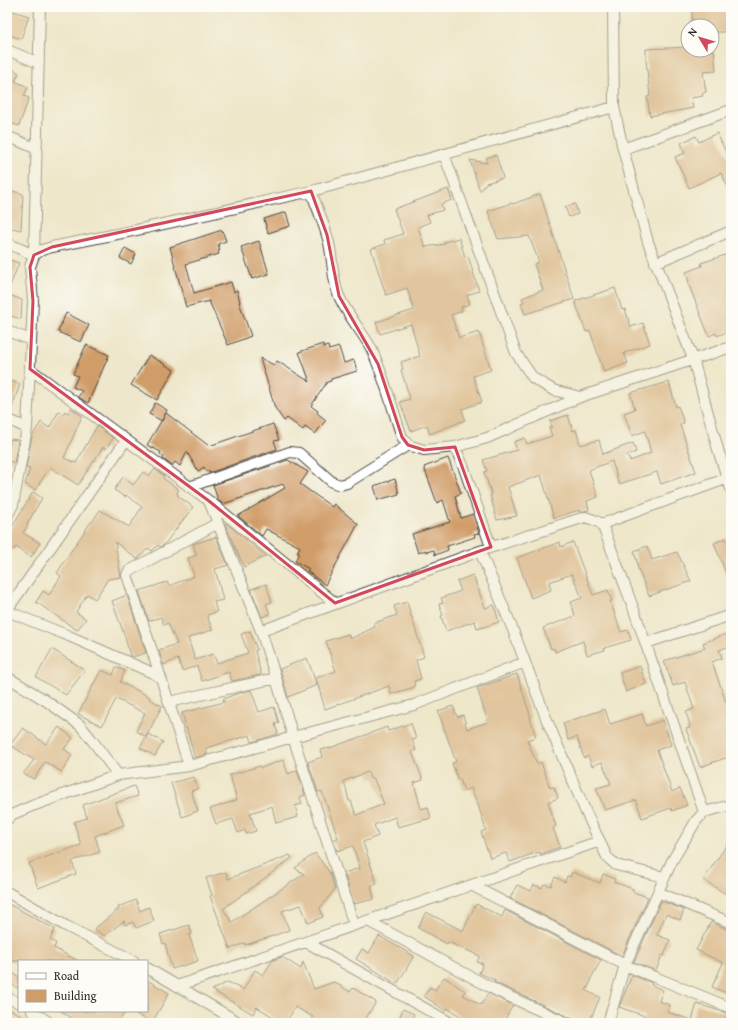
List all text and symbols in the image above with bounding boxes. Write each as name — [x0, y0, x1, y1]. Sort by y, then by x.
north arrow — [680, 18, 720, 58]
text: N — [684, 24, 701, 40]
legend — [18, 960, 148, 1012]
text: Road — [54, 967, 80, 984]
text: Building — [54, 987, 97, 1004]

